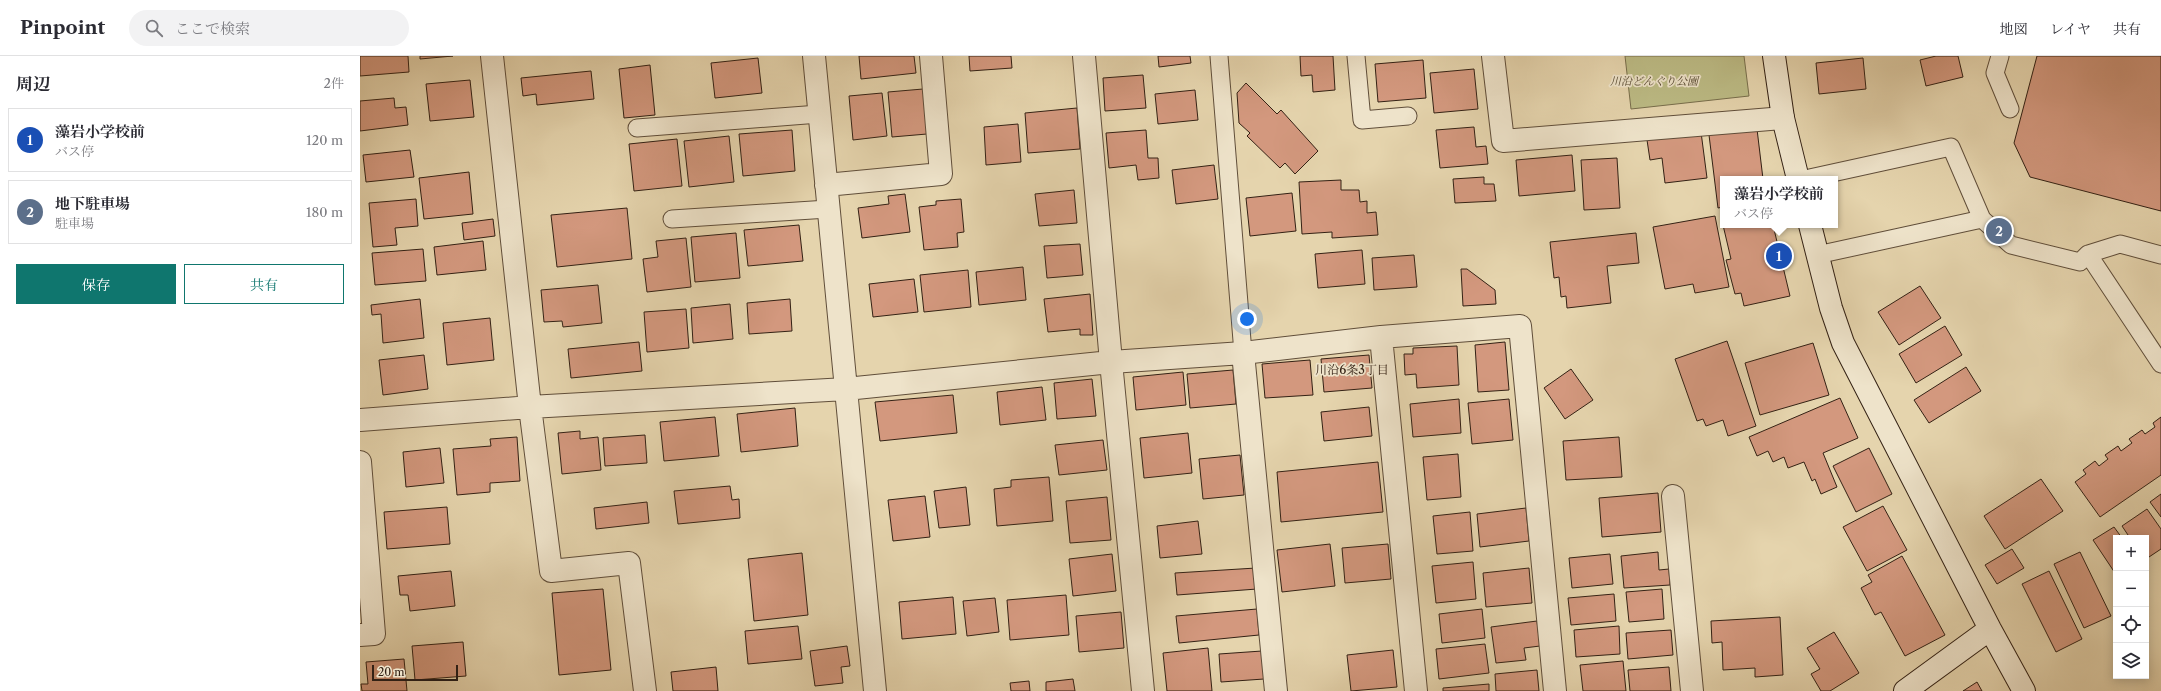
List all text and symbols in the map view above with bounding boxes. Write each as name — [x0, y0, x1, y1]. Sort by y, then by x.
search box — [129, 10, 409, 46]
text: Pinpoint — [20, 16, 105, 39]
icon: search — [143, 17, 165, 39]
text: ここで検索 — [175, 19, 250, 38]
text: 地図 — [2000, 20, 2028, 38]
text: レイヤ — [2050, 20, 2091, 38]
text: 共有 — [2113, 20, 2141, 38]
text: 周辺 — [16, 74, 50, 94]
park label: 川沿どんぐり公園 — [1610, 74, 1700, 88]
text: 2件 — [324, 75, 344, 91]
text: 藻岩小学校前 — [55, 122, 145, 141]
text: 1 — [27, 132, 33, 148]
text: 120 m — [306, 132, 343, 148]
text: バス停 — [55, 143, 94, 159]
popup — [1720, 176, 1838, 228]
text: 藻岩小学校前 — [1734, 184, 1824, 203]
text: 地下駐車場 — [55, 194, 130, 213]
text: 2 — [26, 204, 34, 220]
text: 180 m — [306, 204, 343, 220]
text: バス停 — [1734, 205, 1773, 221]
text: 駐車場 — [55, 215, 94, 231]
pin: 2 — [1986, 216, 2012, 246]
pin: 1 — [1766, 241, 1792, 271]
button: 保存 — [16, 264, 176, 304]
button: 共有 — [184, 264, 344, 304]
your location — [1237, 309, 1257, 329]
district label: 川沿6条3丁目 — [1315, 362, 1389, 377]
map controls — [2113, 535, 2149, 679]
button: + — [2113, 535, 2149, 571]
button: − — [2113, 571, 2149, 607]
button: locate — [2113, 607, 2149, 643]
button: layers — [2113, 643, 2149, 679]
scale bar — [372, 663, 458, 682]
text: 20 m — [378, 665, 404, 679]

